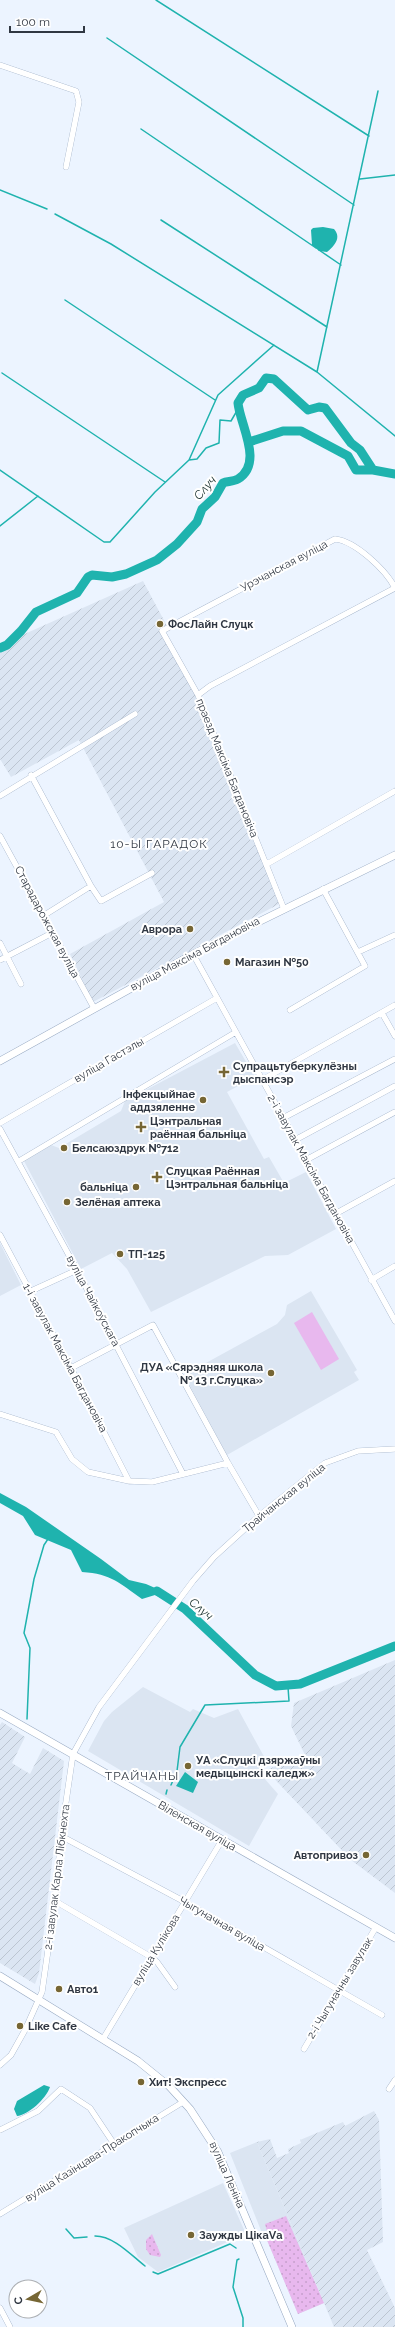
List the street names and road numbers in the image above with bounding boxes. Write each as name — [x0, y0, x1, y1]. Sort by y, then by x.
street label: Урэчанская вуліца — [238, 538, 330, 594]
street label: праезд Максіма Багдановіча — [193, 697, 261, 839]
street label: Старадарожская вуліца — [12, 864, 82, 980]
street label: вуліца Максіма Багдановіча — [128, 914, 262, 994]
street label: вуліца Гастэлы — [72, 1035, 146, 1085]
street label: 2-і завулак Максіма Багдановіча — [265, 1092, 357, 1246]
street label: вуліца Чайкоўскага — [64, 1253, 122, 1349]
street label: 1-і завулак Максіма Багдановіча — [20, 1281, 110, 1435]
street label: Трайчанская вуліца — [240, 1461, 328, 1535]
street label: Віленская вуліца — [156, 1798, 238, 1854]
street label: 2-і завулак Карла Лібкнехта — [42, 1804, 72, 1950]
street label: Чыгуначная вуліца — [177, 1894, 267, 1954]
street label: вуліца Кулікова — [130, 1912, 182, 1988]
street label: 2-і Чыгуначны завулак — [305, 1935, 376, 2041]
street label: вуліца Казінцава-Пракопчыка — [23, 2111, 161, 2205]
street label: вуліца Леніна — [207, 2140, 247, 2210]

